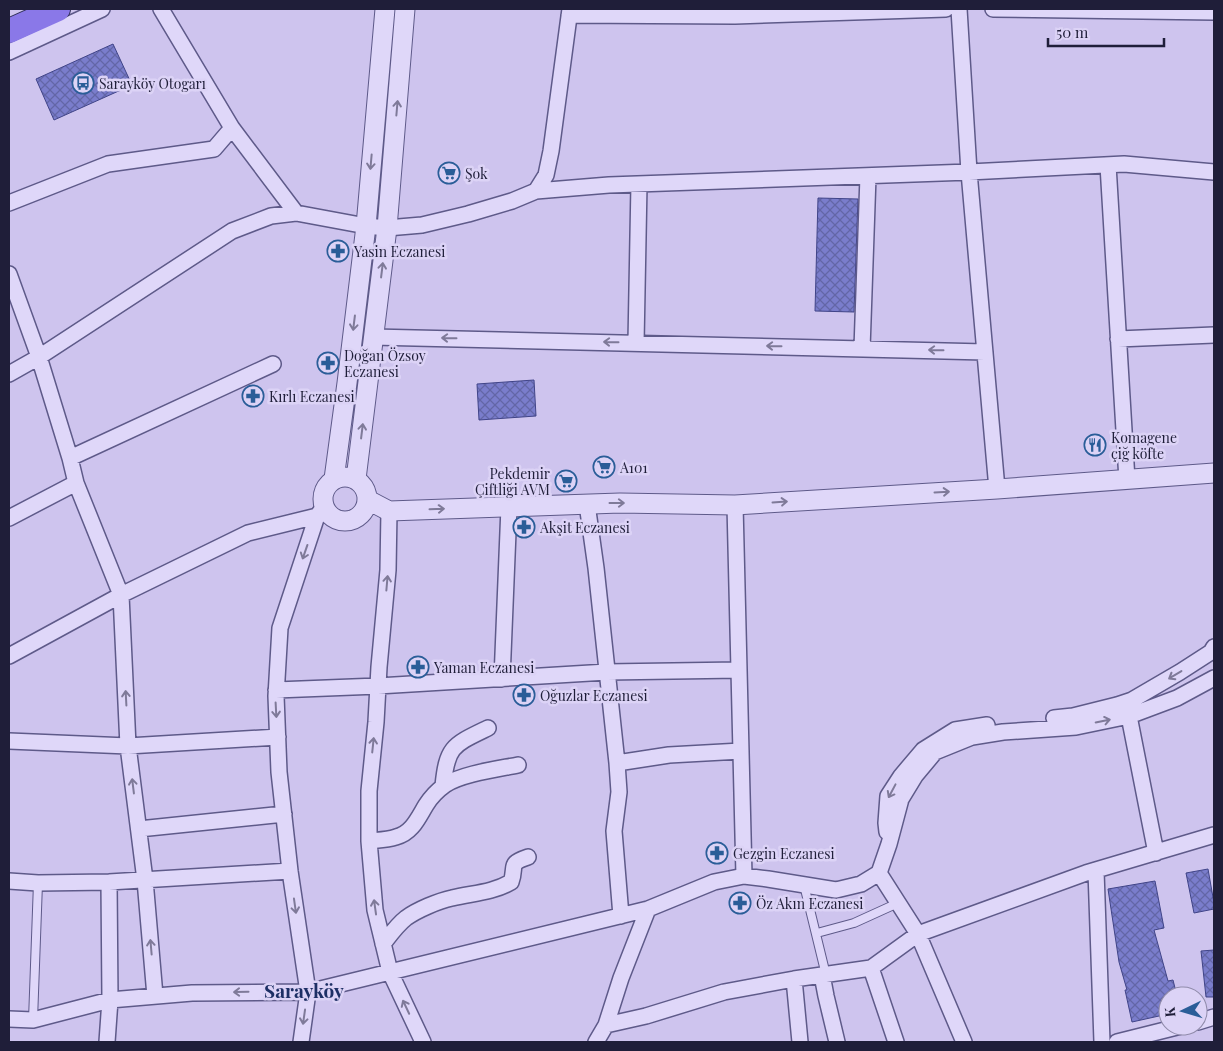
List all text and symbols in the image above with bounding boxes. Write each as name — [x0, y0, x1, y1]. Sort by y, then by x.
scale bar — [1048, 15, 1164, 47]
text: 50 m — [1056, 22, 1089, 42]
bus stop icon: Sarayköy Otogarı — [71, 71, 95, 95]
place label: Sarayköy Otogarı — [99, 74, 206, 93]
one-way arrow — [392, 100, 401, 116]
one-way arrow — [367, 154, 376, 170]
supermarket icon: Şok — [437, 161, 461, 185]
place label: Şok — [465, 164, 488, 183]
pharmacy icon: Yasin Eczanesi — [326, 239, 350, 263]
place label: Yasin Eczanesi — [353, 242, 445, 261]
one-way arrow — [377, 262, 387, 278]
one-way arrow — [349, 315, 359, 331]
one-way arrow — [441, 334, 457, 343]
one-way arrow — [603, 338, 619, 347]
one-way arrow — [766, 342, 782, 351]
place label: Doğan Özsoy Eczanesi — [344, 346, 426, 381]
one-way arrow — [928, 346, 944, 355]
pharmacy icon: Doğan Özsoy Eczanesi — [316, 351, 340, 375]
pharmacy icon: Kırlı Eczanesi — [241, 384, 265, 408]
place label: Kırlı Eczanesi — [269, 387, 355, 406]
one-way arrow — [357, 423, 367, 439]
place label: Komagene çiğ köfte — [1111, 428, 1177, 463]
restaurant icon: Komagene çiğ köfte — [1083, 433, 1107, 457]
supermarket icon: A101 — [592, 455, 616, 479]
place label: A101 — [619, 458, 648, 477]
place label: Pekdemir Çiftliği AVM — [475, 464, 551, 499]
supermarket icon: Pekdemir Çiftliği AVM — [554, 469, 578, 493]
one-way arrow — [934, 488, 950, 497]
one-way arrow — [609, 498, 625, 508]
one-way arrow — [771, 498, 787, 507]
one-way arrow — [429, 505, 445, 514]
pharmacy icon: Akşit Eczanesi — [512, 515, 536, 539]
place label: Akşit Eczanesi — [539, 518, 630, 537]
one-way arrow — [300, 543, 309, 559]
one-way arrow — [382, 576, 392, 592]
pharmacy icon: Yaman Eczanesi — [406, 655, 430, 679]
place label: Yaman Eczanesi — [433, 658, 534, 677]
one-way arrow — [1168, 671, 1182, 681]
pharmacy icon: Oğuzlar Eczanesi — [512, 683, 536, 707]
place label: Oğuzlar Eczanesi — [540, 686, 648, 705]
one-way arrow — [122, 690, 131, 706]
one-way arrow — [272, 702, 281, 718]
one-way arrow — [1094, 716, 1110, 726]
one-way arrow — [369, 738, 378, 754]
one-way arrow — [128, 778, 138, 794]
one-way arrow — [887, 784, 897, 799]
pharmacy icon: Gezgin Eczanesi — [705, 841, 729, 865]
place label: Gezgin Eczanesi — [733, 844, 835, 863]
pharmacy icon: Öz Akın Eczanesi — [728, 891, 752, 915]
place label: Öz Akın Eczanesi — [756, 894, 863, 913]
one-way arrow — [290, 898, 300, 914]
one-way arrow — [370, 900, 380, 916]
one-way arrow — [146, 940, 155, 956]
district label: Sarayköy — [264, 977, 344, 1003]
north arrow — [1158, 986, 1208, 1036]
one-way arrow — [234, 988, 250, 997]
one-way arrow — [401, 1000, 411, 1015]
text: K — [1160, 1005, 1179, 1018]
one-way arrow — [299, 1009, 309, 1025]

